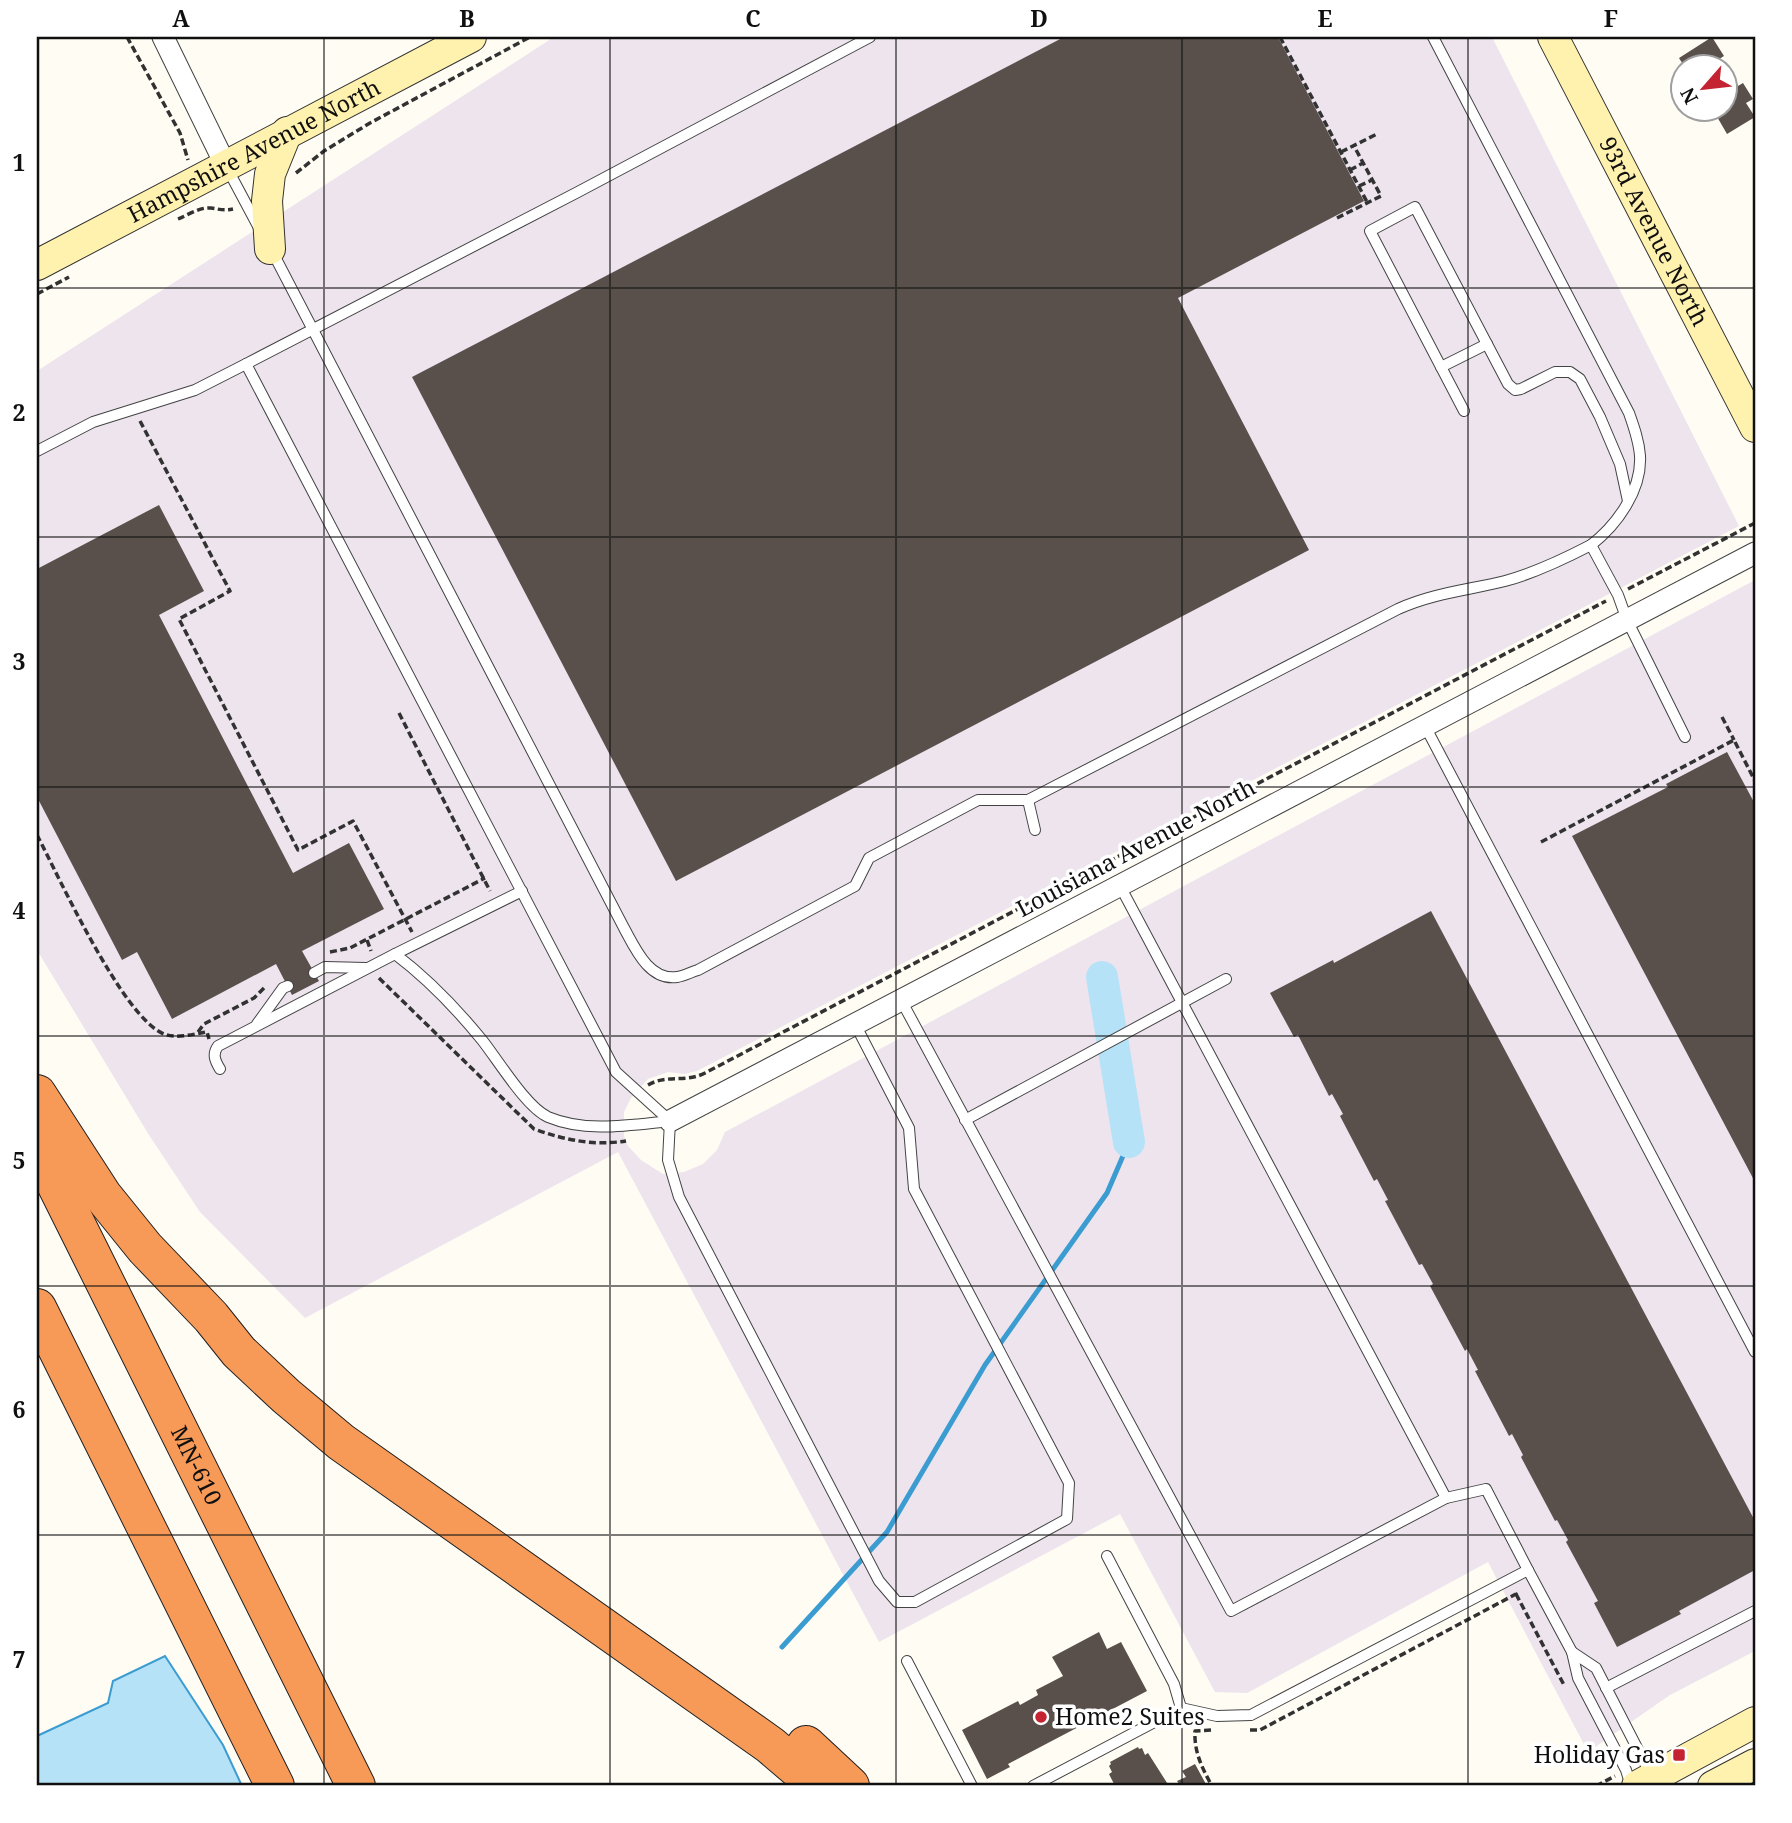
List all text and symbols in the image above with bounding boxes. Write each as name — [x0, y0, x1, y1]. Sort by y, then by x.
text: A — [172, 2, 190, 34]
text: B — [459, 2, 475, 34]
text: C — [745, 2, 761, 34]
text: D — [1030, 2, 1048, 34]
text: E — [1317, 2, 1333, 34]
text: F — [1604, 2, 1618, 34]
north arrow — [1670, 52, 1740, 122]
street label: Hampshire Avenue North — [122, 71, 385, 230]
text: N — [1674, 83, 1704, 109]
street label: 93rd Avenue North — [1592, 131, 1717, 331]
text: 1 — [13, 146, 26, 178]
text: 2 — [13, 396, 26, 428]
text: 3 — [13, 645, 26, 677]
street label: Louisiana Avenue North — [1010, 770, 1261, 924]
text: 4 — [13, 894, 26, 926]
text: 5 — [13, 1144, 26, 1176]
text: 6 — [13, 1393, 26, 1425]
street label: MN-610 — [164, 1420, 230, 1510]
text: 7 — [13, 1643, 26, 1675]
place label: Home2 Suites — [1055, 1700, 1205, 1732]
marker: Home2 Suites — [1033, 1709, 1049, 1725]
place label: Holiday Gas — [1534, 1738, 1665, 1770]
marker: Holiday Gas — [1671, 1747, 1687, 1763]

